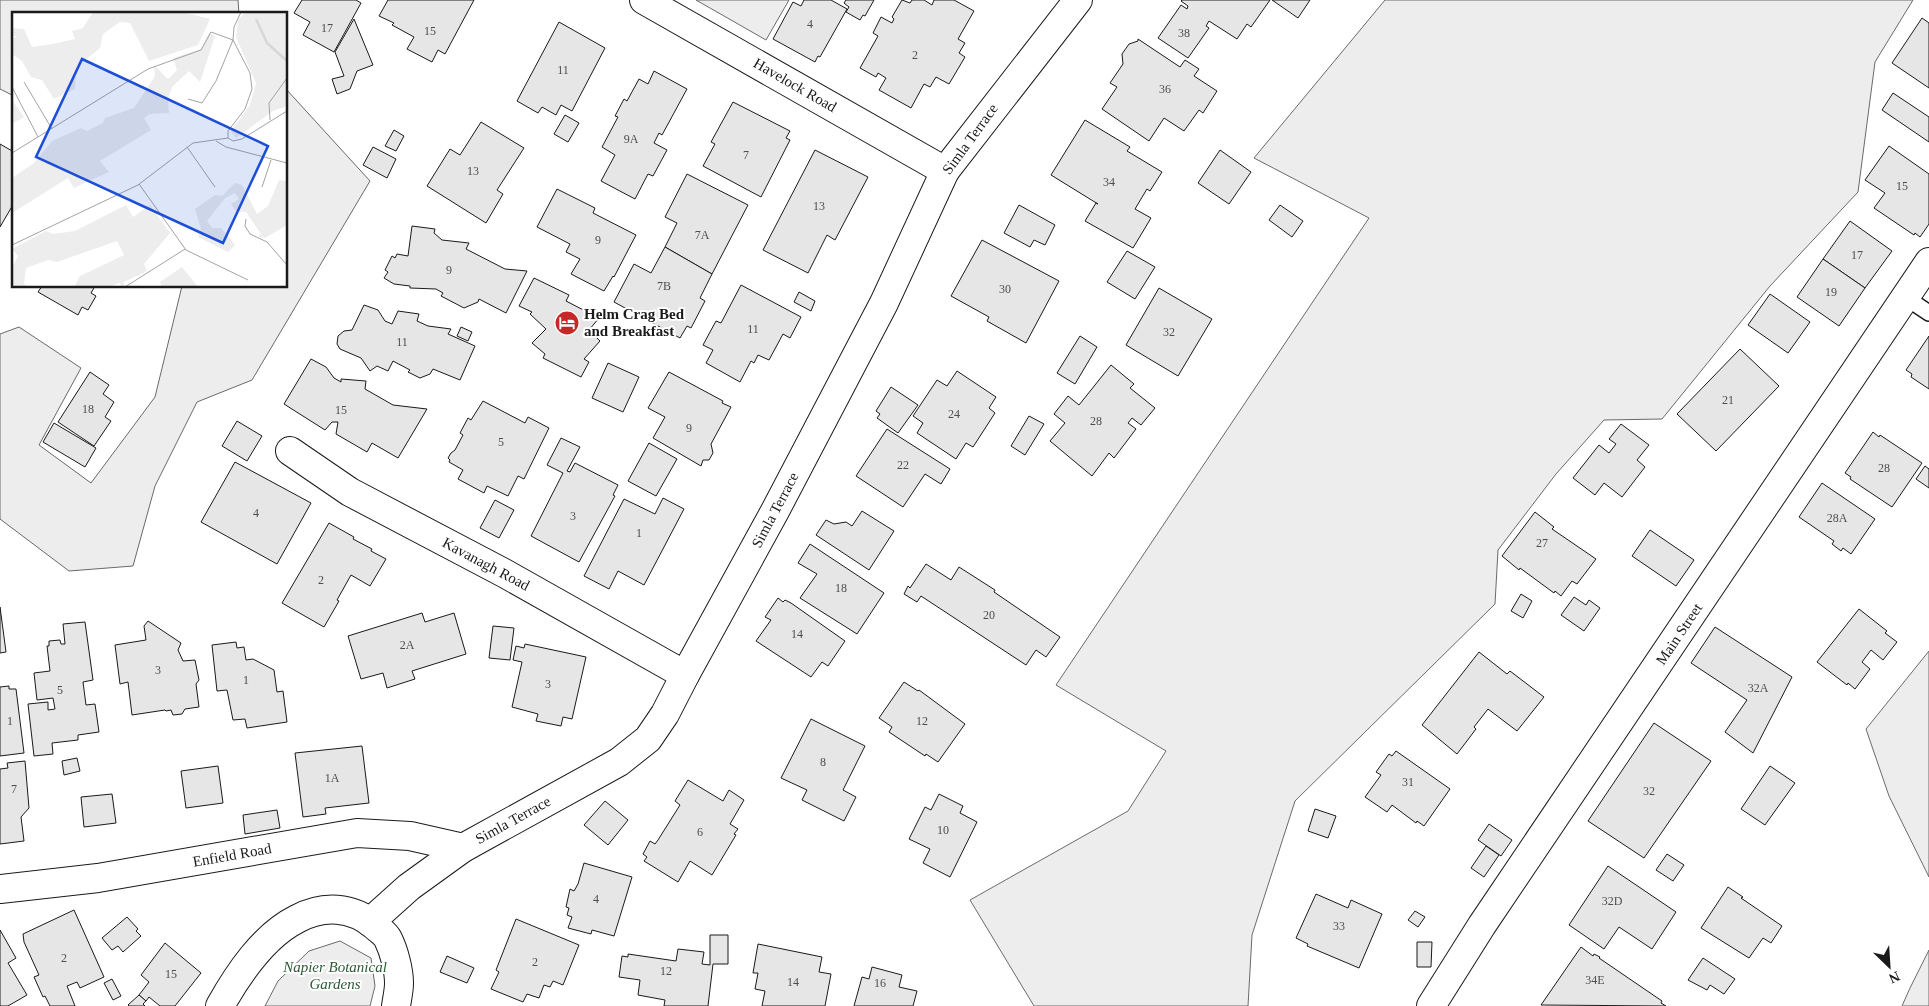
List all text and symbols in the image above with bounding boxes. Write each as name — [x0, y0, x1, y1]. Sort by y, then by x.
inset map — [12, 12, 288, 288]
house number: 4 — [807, 17, 813, 31]
house number: 17 — [321, 21, 333, 35]
house number: 15 — [424, 24, 436, 38]
house number: 38 — [1178, 26, 1190, 40]
house number: 2 — [912, 48, 918, 62]
street label: Havelock Road — [751, 55, 840, 115]
house number: 11 — [557, 63, 569, 77]
house number: 36 — [1159, 82, 1171, 96]
street label: Simla Terrace — [939, 100, 1001, 177]
house number: 9A — [624, 132, 639, 146]
house number: 7 — [743, 148, 749, 162]
house number: 13 — [467, 164, 479, 178]
house number: 34 — [1103, 175, 1115, 189]
house number: 15 — [1896, 179, 1908, 193]
house number: 13 — [813, 199, 825, 213]
house number: 7A — [695, 228, 710, 242]
house number: 9 — [595, 233, 601, 247]
house number: 17 — [1851, 248, 1863, 262]
house number: 9 — [446, 263, 452, 277]
house number: 7B — [657, 279, 671, 293]
house number: 30 — [999, 282, 1011, 296]
house number: 19 — [1825, 285, 1837, 299]
place label: Helm Crag Bed and Breakfast — [584, 306, 685, 339]
hotel icon: Helm Crag Bed and Breakfast — [554, 310, 580, 336]
house number: 11 — [747, 322, 759, 336]
house number: 32 — [1163, 325, 1175, 339]
house number: 11 — [396, 335, 408, 349]
house number: 21 — [1722, 393, 1734, 407]
house number: 18 — [82, 402, 94, 416]
house number: 15 — [335, 403, 347, 417]
house number: 24 — [948, 407, 960, 421]
house number: 28 — [1090, 414, 1102, 428]
house number: 9 — [686, 421, 692, 435]
house number: 5 — [498, 435, 504, 449]
house number: 22 — [897, 458, 909, 472]
house number: 28 — [1878, 461, 1890, 475]
street label: Simla Terrace — [748, 469, 802, 550]
house number: 4 — [253, 506, 259, 520]
house number: 3 — [570, 509, 576, 523]
house number: 28A — [1827, 511, 1848, 525]
house number: 1 — [636, 526, 642, 540]
street label: Kavanagh Road — [440, 534, 533, 594]
house number: 27 — [1536, 536, 1548, 550]
house number: 2 — [318, 573, 324, 587]
house number: 18 — [835, 581, 847, 595]
street label: Main Street — [1653, 600, 1706, 668]
house number: 20 — [983, 608, 995, 622]
house number: 14 — [791, 627, 803, 641]
house number: 2A — [400, 638, 415, 652]
house number: 3 — [155, 663, 161, 677]
house number: 1 — [243, 673, 249, 687]
house number: 3 — [545, 677, 551, 691]
house number: 32A — [1748, 681, 1769, 695]
house number: 5 — [57, 683, 63, 697]
house number: 1 — [7, 714, 13, 728]
house number: 12 — [916, 714, 928, 728]
house number: 8 — [820, 755, 826, 769]
house number: 1A — [325, 771, 340, 785]
house number: 31 — [1402, 775, 1414, 789]
house number: 7 — [11, 782, 17, 796]
house number: 32 — [1643, 784, 1655, 798]
street label: Simla Terrace — [473, 793, 554, 847]
house number: 10 — [937, 823, 949, 837]
house number: 6 — [697, 825, 703, 839]
street label: Enfield Road — [191, 840, 273, 870]
house number: 4 — [593, 892, 599, 906]
house number: 32D — [1602, 894, 1623, 908]
house number: 33 — [1333, 919, 1345, 933]
north arrow — [1864, 941, 1914, 991]
house number: 2 — [61, 951, 67, 965]
house number: 2 — [532, 955, 538, 969]
park label: Napier Botanical Gardens — [282, 959, 387, 992]
house number: 12 — [660, 964, 672, 978]
house number: 15 — [165, 967, 177, 981]
text: N — [1887, 968, 1902, 986]
house number: 34E — [1585, 973, 1605, 987]
house number: 14 — [787, 975, 799, 989]
house number: 16 — [874, 976, 886, 990]

